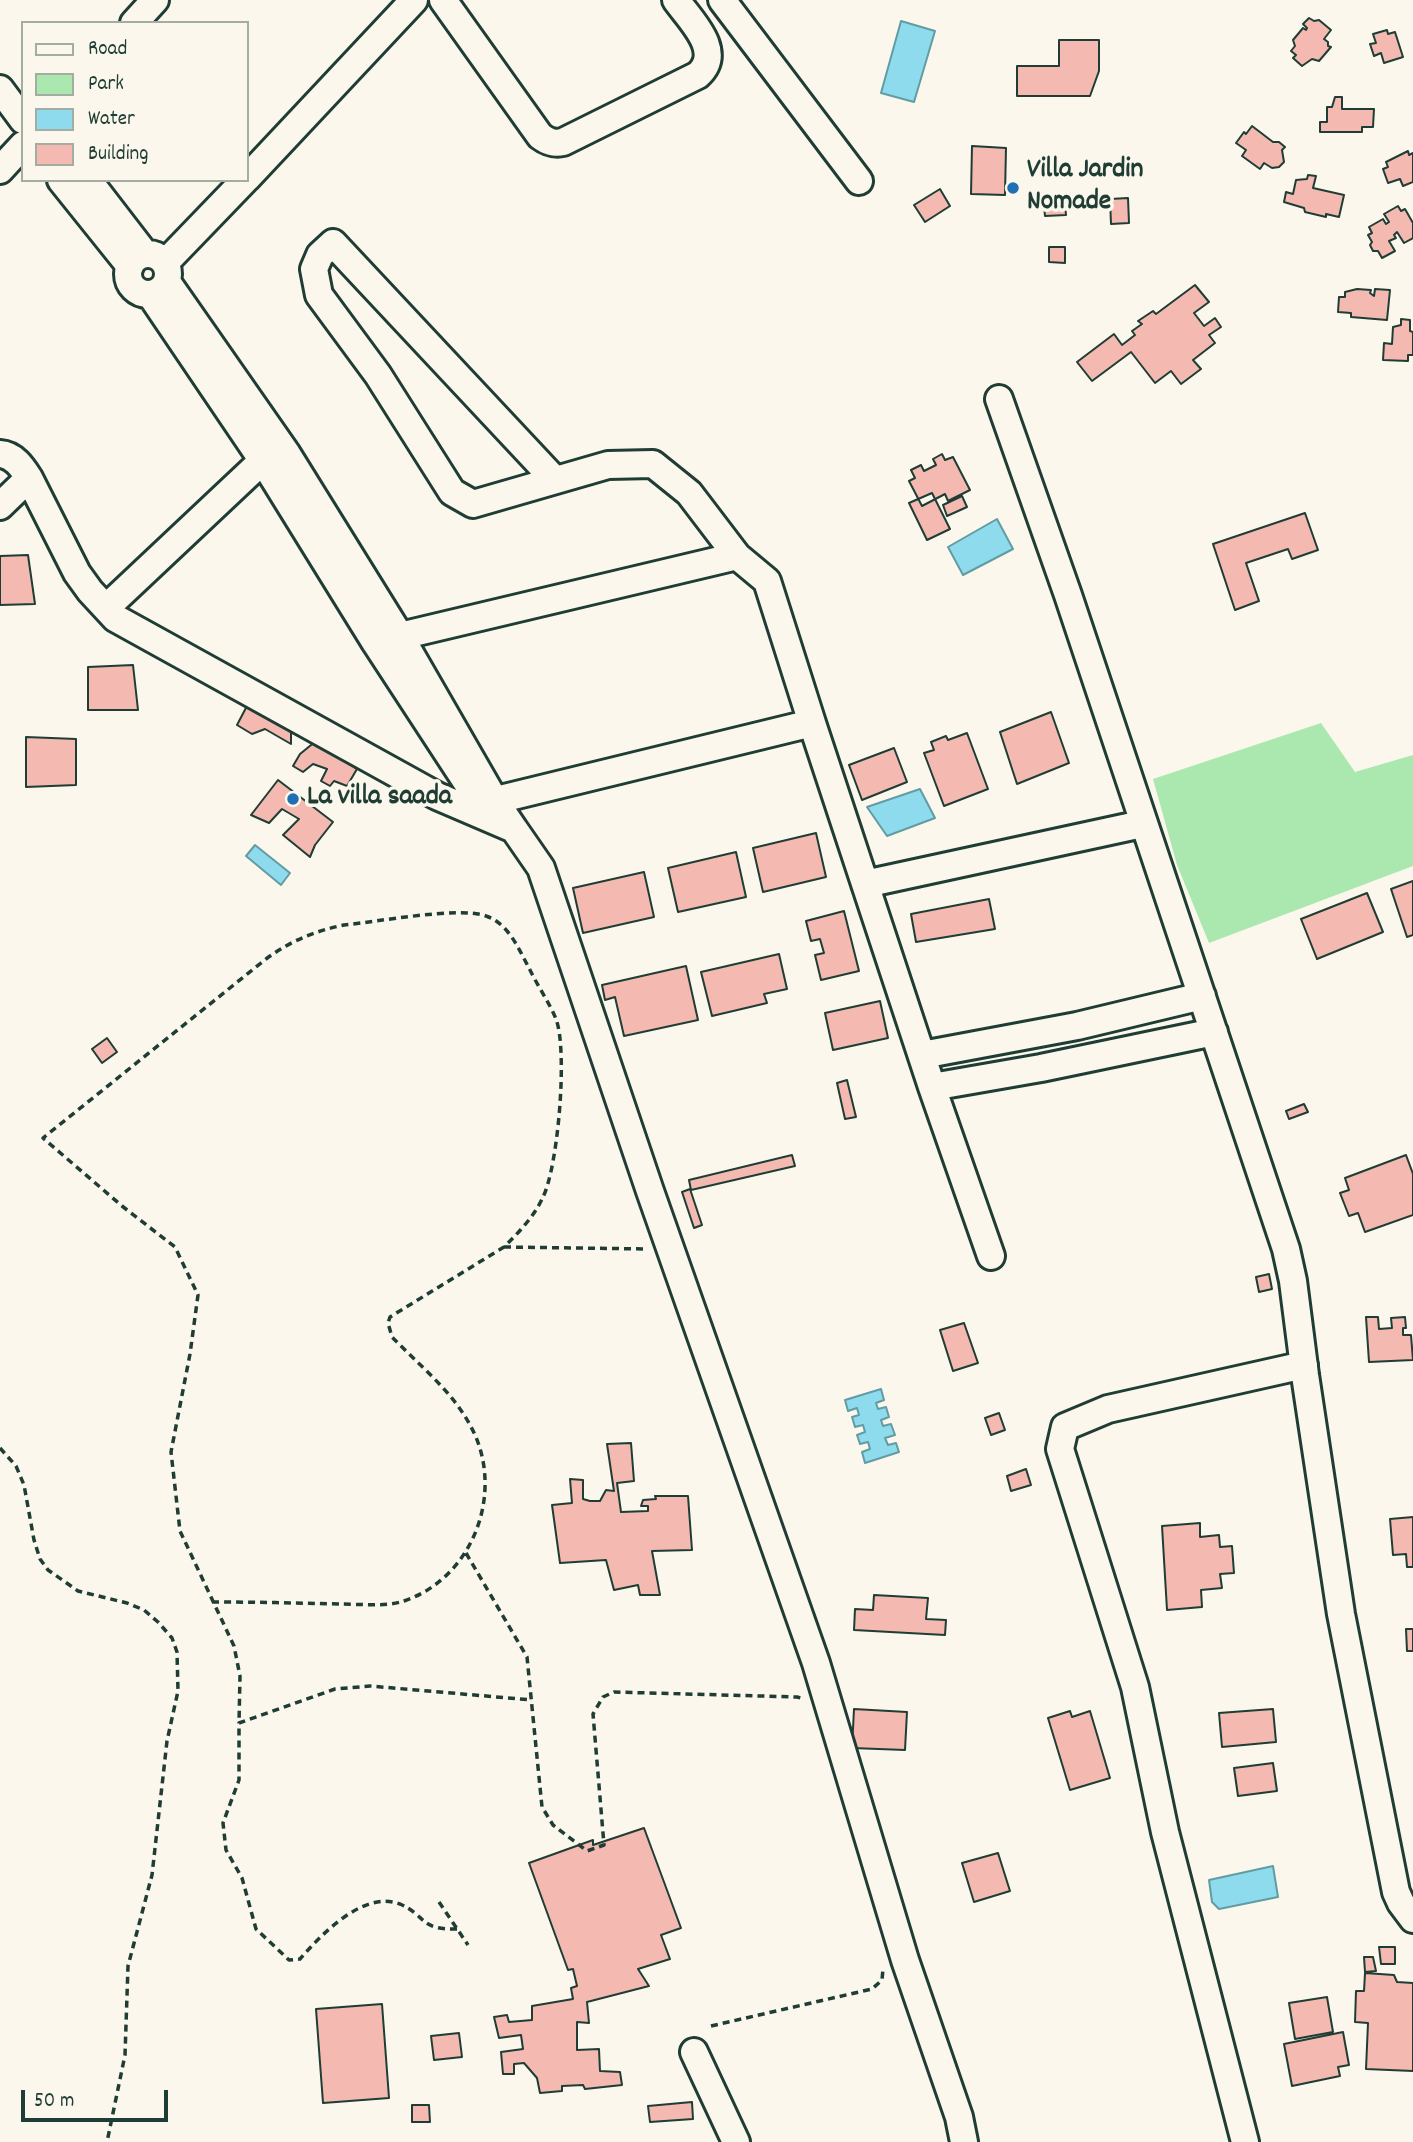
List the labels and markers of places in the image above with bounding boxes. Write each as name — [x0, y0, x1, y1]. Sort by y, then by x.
place label: Villa Jardin Nomade — [1027, 155, 1143, 221]
marker: Villa Jardin Nomade — [1005, 180, 1021, 196]
place label: La villa saada — [307, 782, 452, 816]
marker: La villa saada — [285, 791, 301, 807]

